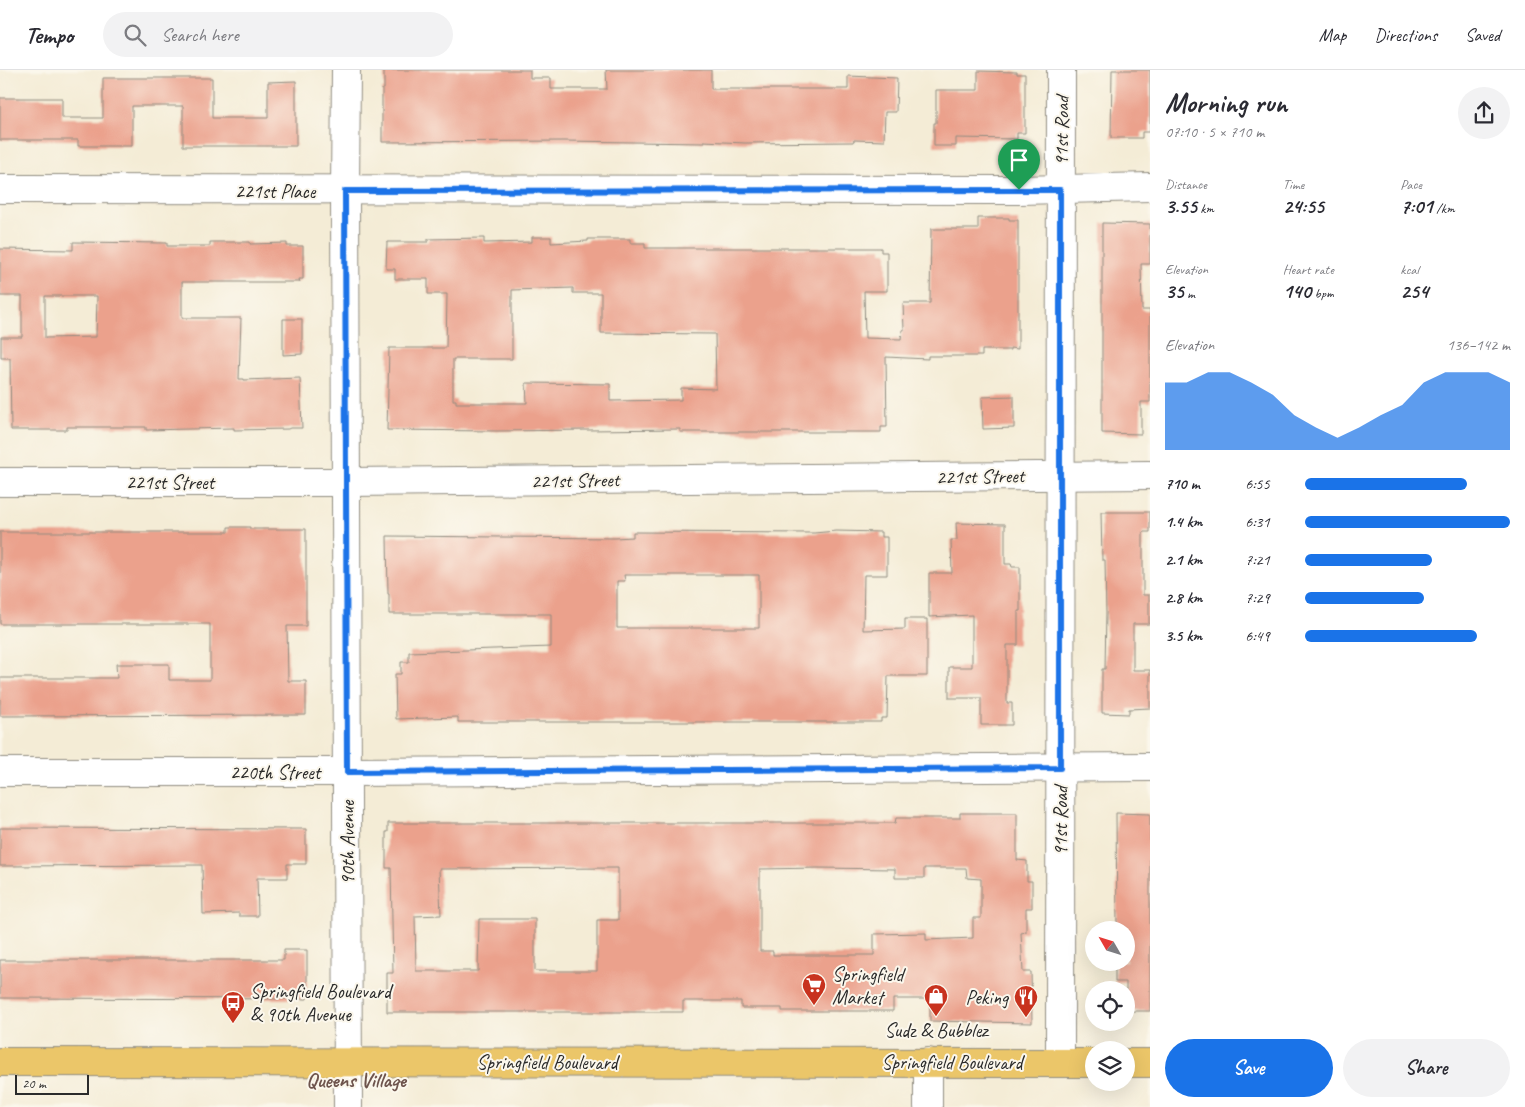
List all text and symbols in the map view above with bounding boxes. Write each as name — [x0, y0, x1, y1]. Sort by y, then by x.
search box — [103, 12, 453, 57]
text: Tempo — [25, 20, 73, 50]
icon: search — [121, 21, 149, 49]
text: Search here — [161, 23, 239, 47]
text: Map — [1319, 24, 1346, 46]
text: Directions — [1374, 24, 1437, 46]
text: Saved — [1465, 24, 1500, 46]
text: Morning run — [1165, 85, 1287, 120]
button: share — [1458, 87, 1510, 139]
street label: 91st Road — [1048, 93, 1075, 166]
text: 07:10 · 5 × 710 m — [1165, 122, 1264, 142]
pin — [998, 139, 1040, 190]
icon: arrive — [1005, 146, 1033, 174]
text: Distance — [1165, 176, 1207, 193]
text: Time — [1283, 176, 1304, 193]
text: Pace — [1400, 176, 1422, 193]
street label: 221st Place — [235, 179, 317, 204]
text: 3.55 — [1165, 193, 1197, 219]
text: 24:55 — [1283, 193, 1324, 219]
text: 7:01 — [1400, 193, 1433, 219]
text: km — [1197, 200, 1214, 217]
text: /km — [1433, 200, 1454, 217]
text: Elevation — [1165, 261, 1208, 278]
text: Heart rate — [1283, 261, 1334, 278]
text: kcal — [1400, 261, 1419, 278]
text: 35 — [1165, 278, 1184, 304]
text: 140 — [1283, 278, 1311, 304]
text: 254 — [1400, 278, 1428, 304]
text: m — [1184, 285, 1195, 302]
text: bpm — [1311, 285, 1334, 302]
text: Elevation — [1165, 335, 1214, 355]
text: 136–142 m — [1447, 335, 1510, 355]
street label: 221st Street — [936, 463, 1027, 490]
street label: 221st Street — [531, 467, 622, 494]
street label: 221st Street — [126, 470, 217, 495]
text: 710 m — [1165, 474, 1200, 494]
text: 6:55 — [1245, 474, 1270, 494]
text: 1.4 km — [1165, 512, 1202, 532]
text: 6:31 — [1245, 512, 1270, 532]
text: 2.1 km — [1165, 550, 1202, 570]
text: 7:21 — [1245, 550, 1270, 570]
text: 2.8 km — [1165, 588, 1202, 608]
text: 7:29 — [1245, 588, 1270, 608]
text: 3.5 km — [1165, 626, 1202, 646]
text: 6:49 — [1245, 626, 1270, 646]
street label: 220th Street — [230, 760, 323, 785]
street label: 91st Road — [1048, 783, 1073, 856]
street label: 90th Avenue — [335, 799, 360, 885]
north arrow — [1085, 921, 1135, 971]
map controls — [1085, 921, 1135, 1091]
place label: Springfield Market — [832, 962, 906, 1010]
supermarket icon: Springfield Market — [801, 972, 827, 1006]
place label: Springfield Boulevard & 90th Avenue — [250, 979, 394, 1027]
button: locate — [1085, 981, 1135, 1031]
shop icon: Sudz & Bubblez — [923, 983, 949, 1017]
restaurant icon: Peking — [1013, 984, 1039, 1018]
place label: Peking — [965, 985, 1010, 1010]
bus stop icon: Springfield Boulevard & 90th Avenue — [220, 990, 246, 1024]
place label: Sudz & Bubblez — [884, 1018, 990, 1043]
button: Save — [1165, 1039, 1333, 1097]
button: Share — [1343, 1039, 1510, 1097]
button: layers — [1085, 1041, 1135, 1091]
street label: Springfield Boulevard — [477, 1050, 621, 1075]
street label: Springfield Boulevard — [882, 1050, 1026, 1075]
district label: Queens Village — [306, 1067, 408, 1093]
scale bar — [15, 1072, 89, 1095]
text: 20 m — [22, 1075, 46, 1092]

